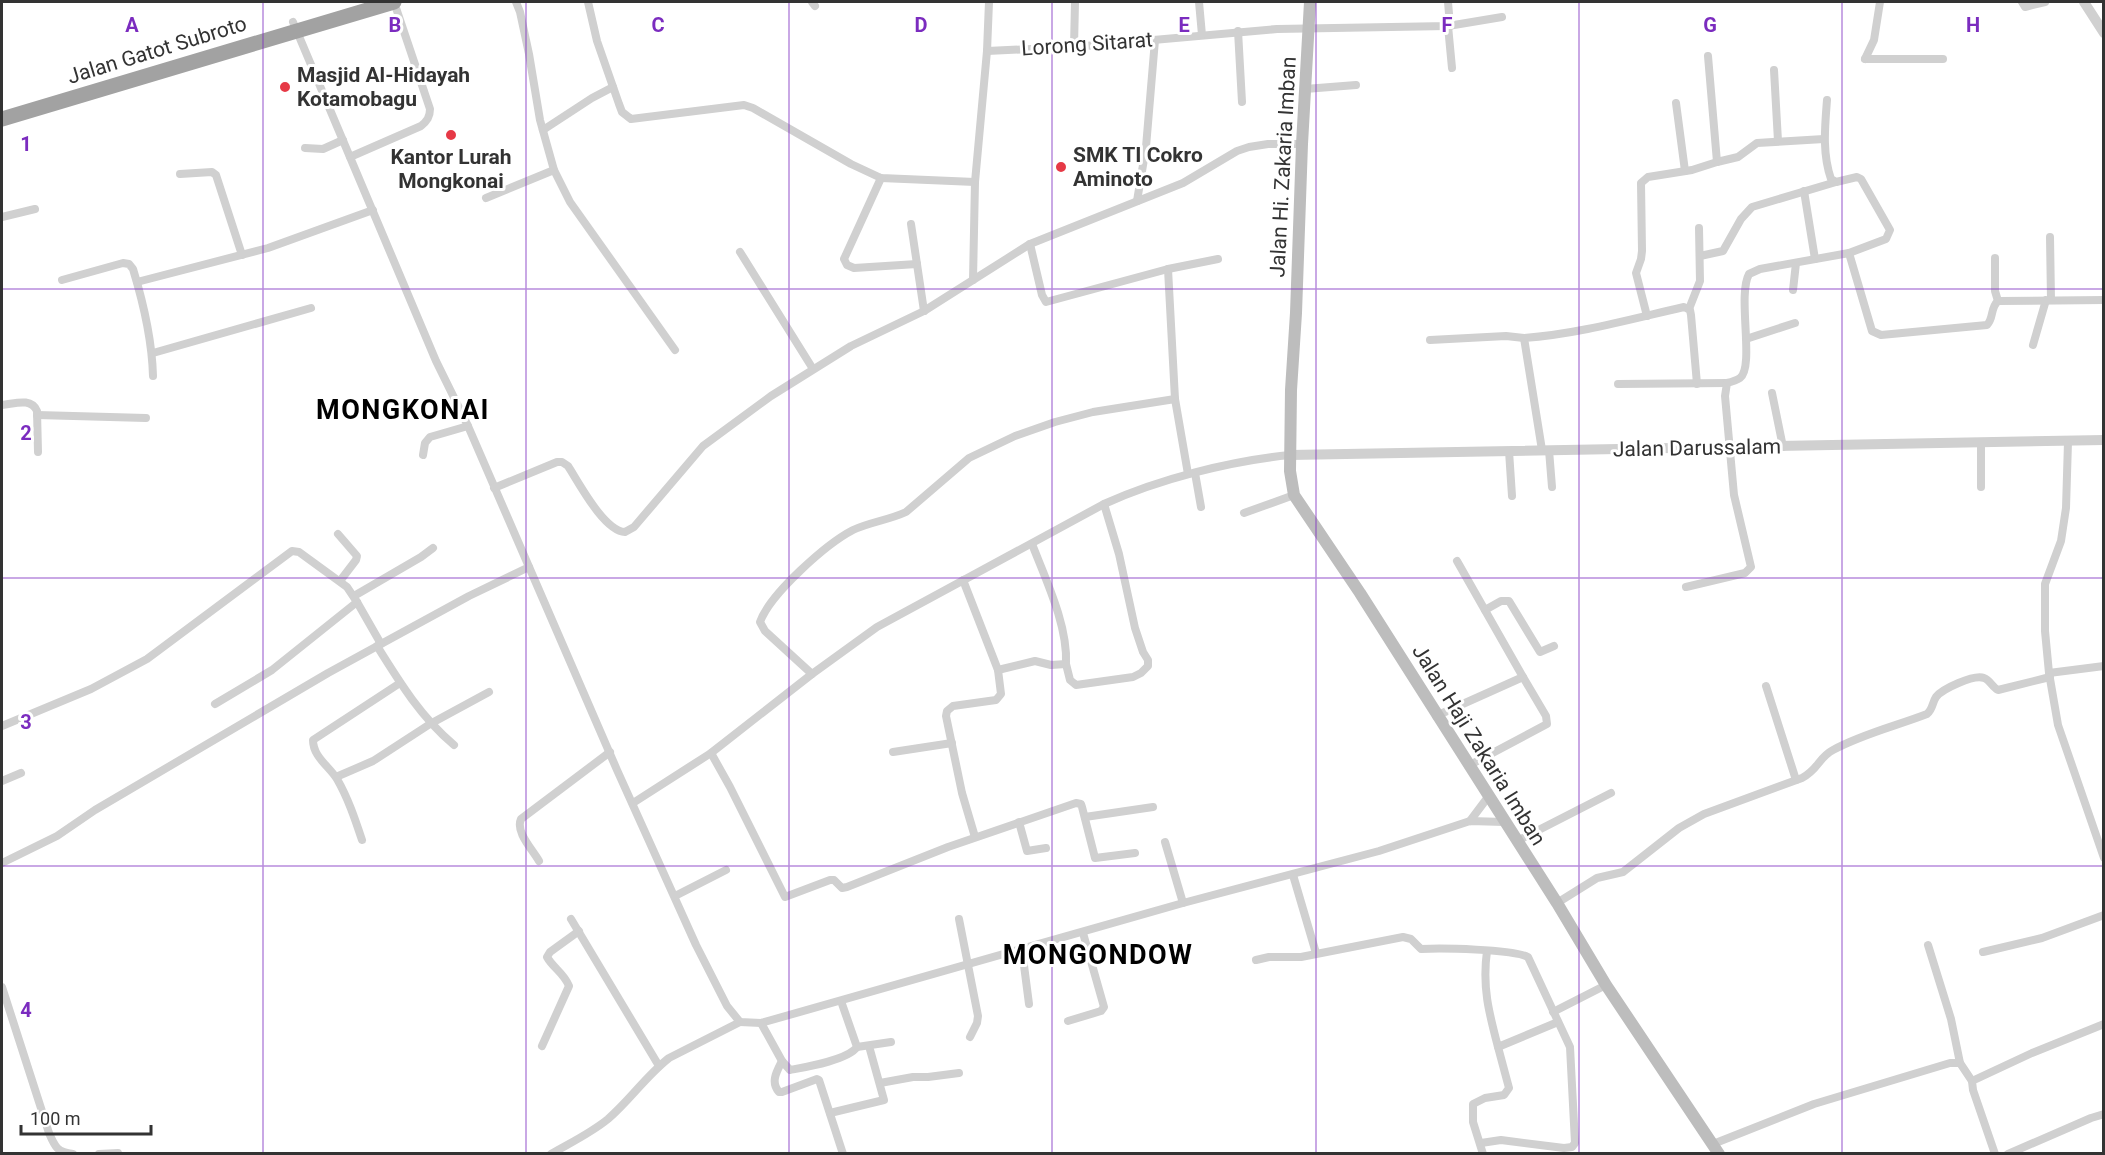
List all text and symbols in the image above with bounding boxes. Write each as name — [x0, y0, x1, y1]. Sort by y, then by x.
street label: Jalan Gatot Subroto — [64, 11, 250, 89]
text: A — [125, 13, 139, 37]
text: B — [389, 13, 401, 37]
text: C — [651, 13, 665, 37]
text: D — [915, 13, 928, 37]
text: E — [1178, 13, 1190, 37]
text: F — [1442, 13, 1453, 37]
text: G — [1703, 13, 1717, 37]
text: H — [1966, 13, 1980, 37]
street label: Lorong Sitarat — [1021, 27, 1154, 61]
street label: Jalan Hi. Zakaria Imban — [1265, 56, 1301, 278]
place label: Masjid Al-Hidayah Kotamobagu — [297, 63, 470, 111]
marker: Masjid Al-Hidayah Kotamobagu — [278, 80, 292, 94]
marker: Kantor Lurah Mongkonai — [444, 128, 458, 142]
text: 1 — [20, 132, 32, 156]
place label: SMK TI Cokro Aminoto — [1073, 143, 1203, 191]
place label: Kantor Lurah Mongkonai — [390, 145, 512, 193]
marker: SMK TI Cokro Aminoto — [1054, 160, 1068, 174]
district label: MONGKONAI — [316, 394, 490, 426]
text: 2 — [20, 421, 32, 445]
street label: Jalan Darussalam — [1613, 435, 1781, 461]
street label: Jalan Haji Zakaria Imban — [1407, 640, 1551, 850]
text: 3 — [20, 710, 32, 734]
district label: MONGONDOW — [1003, 939, 1193, 971]
text: 4 — [20, 998, 32, 1022]
scale bar — [21, 1098, 152, 1136]
text: 100 m — [30, 1108, 81, 1129]

